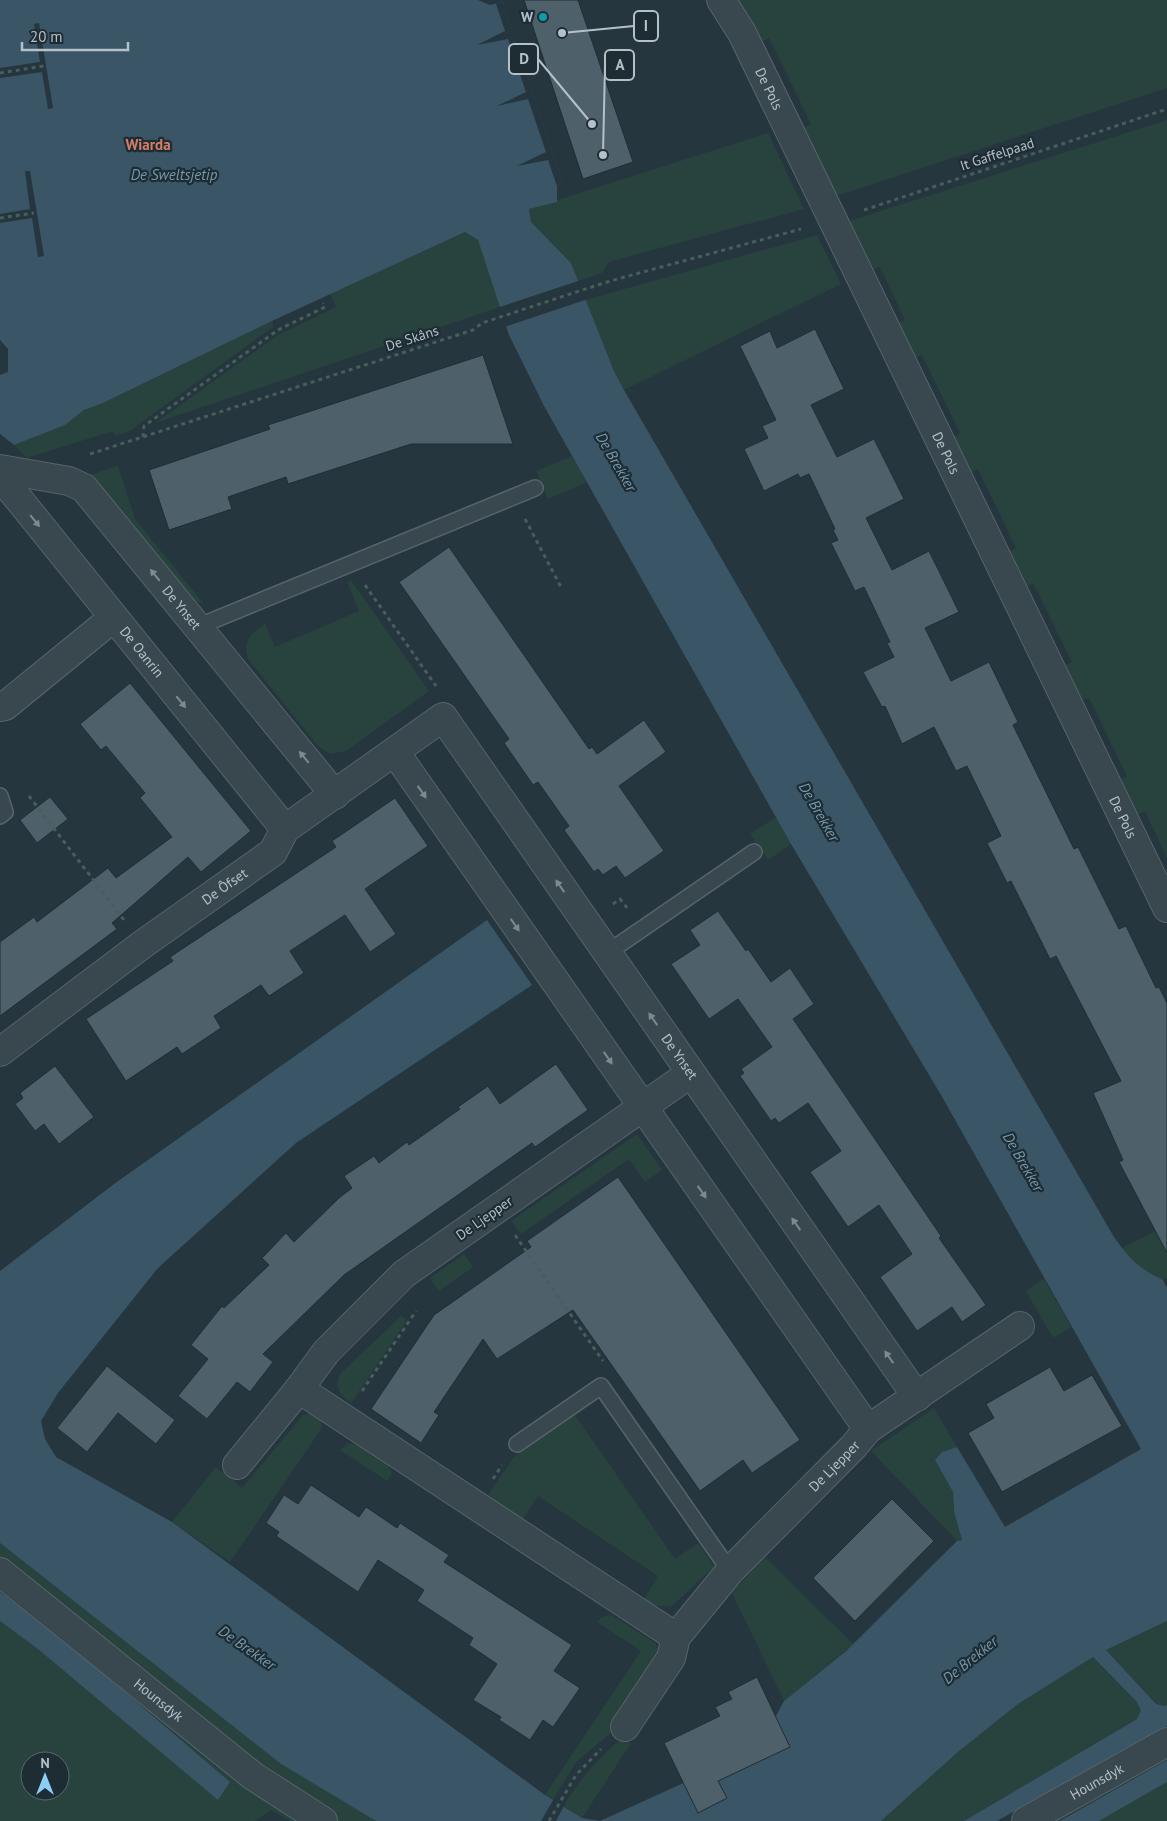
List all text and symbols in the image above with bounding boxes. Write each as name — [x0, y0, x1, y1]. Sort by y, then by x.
place label: W — [521, 8, 534, 26]
marker: W — [537, 11, 549, 23]
callout: I — [634, 11, 658, 41]
text: I — [644, 16, 648, 35]
scale bar — [22, 20, 129, 52]
text: 20 m — [30, 27, 63, 46]
callout: D — [509, 44, 538, 74]
text: D — [519, 49, 529, 68]
callout: A — [605, 50, 634, 80]
text: A — [615, 55, 625, 74]
street label: De Pols — [751, 65, 787, 113]
street label: It Gaffelpaad — [958, 134, 1036, 174]
district label: Wiarda — [125, 135, 171, 154]
water label: De Sweltsjetip — [131, 165, 218, 184]
street label: De Skâns — [383, 321, 441, 355]
water label: De Brekker — [592, 429, 642, 496]
street label: De Pols — [928, 429, 964, 477]
one-way arrow — [30, 514, 41, 527]
one-way arrow — [150, 569, 161, 582]
street label: De Ynset — [158, 582, 205, 634]
street label: De Oanrin — [116, 623, 168, 681]
one-way arrow — [176, 695, 187, 708]
one-way arrow — [298, 751, 309, 764]
water label: De Brekker — [795, 779, 845, 846]
one-way arrow — [417, 785, 427, 799]
street label: De Pols — [1105, 793, 1141, 841]
street label: De Ôfset — [198, 864, 251, 909]
one-way arrow — [555, 879, 565, 892]
one-way arrow — [510, 918, 520, 932]
one-way arrow — [648, 1012, 658, 1026]
street label: De Ynset — [657, 1030, 702, 1083]
one-way arrow — [603, 1052, 613, 1065]
water label: De Brekker — [999, 1129, 1049, 1196]
one-way arrow — [697, 1185, 707, 1198]
street label: De Ljepper — [452, 1192, 516, 1244]
one-way arrow — [791, 1217, 801, 1231]
one-way arrow — [884, 1350, 894, 1364]
street label: De Ljepper — [805, 1437, 864, 1495]
water label: De Brekker — [215, 1621, 280, 1675]
water label: De Brekker — [938, 1631, 1002, 1688]
street label: Hounsdyk — [130, 1675, 188, 1726]
north arrow — [20, 1751, 70, 1801]
text: N — [40, 1754, 50, 1772]
street label: Hounsdyk — [1067, 1759, 1127, 1804]

